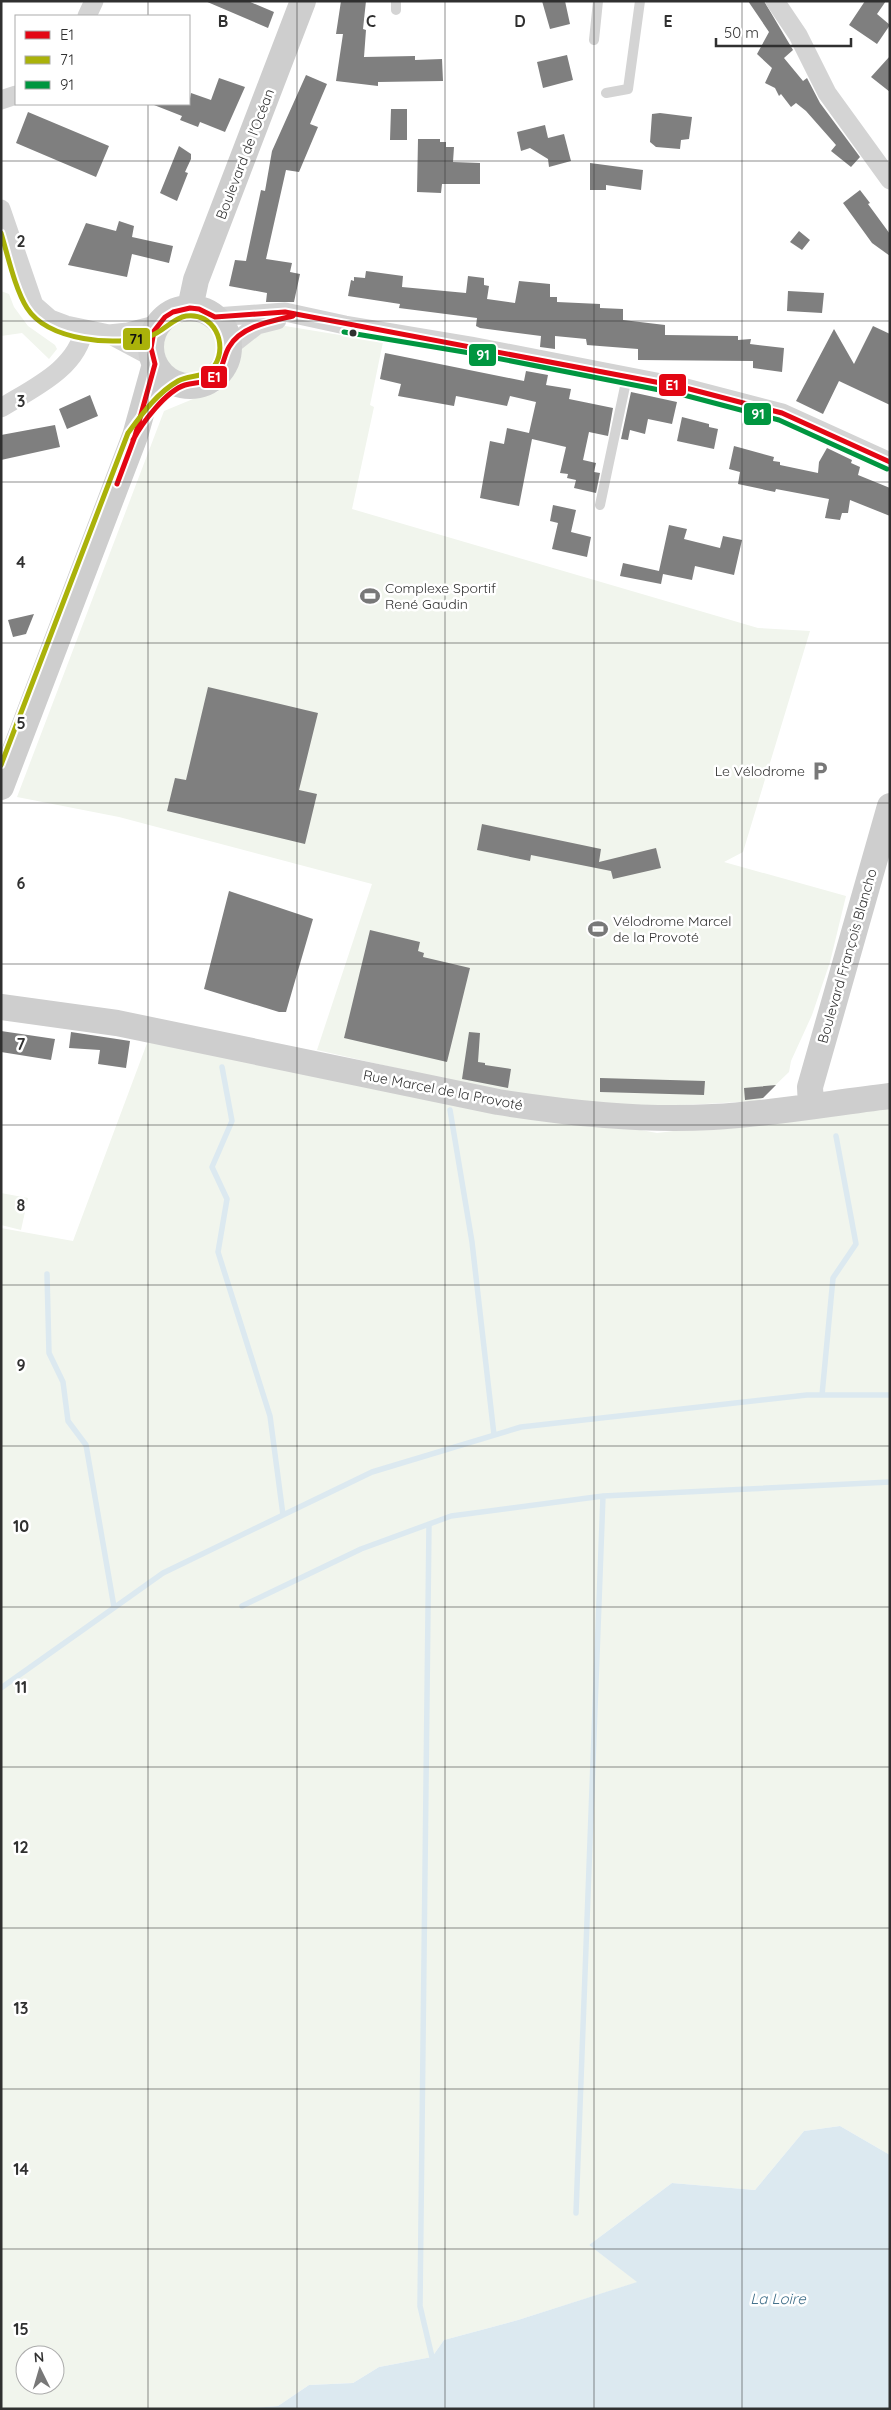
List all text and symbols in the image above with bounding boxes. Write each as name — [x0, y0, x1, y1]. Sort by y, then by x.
text: B — [218, 11, 228, 31]
text: C — [366, 11, 376, 31]
text: D — [514, 11, 526, 31]
text: E — [663, 11, 673, 31]
legend — [15, 15, 190, 105]
scale bar — [716, 15, 851, 47]
text: 50 m — [724, 23, 759, 42]
text: E1 — [60, 25, 74, 44]
text: 71 — [60, 50, 74, 69]
text: 91 — [60, 75, 74, 94]
street label: Boulevard de l'Océan — [212, 86, 278, 222]
text: 2 — [16, 231, 26, 251]
line badge: 71 — [122, 327, 151, 351]
unlabelled marker — [348, 328, 358, 338]
text: 71 — [129, 330, 143, 348]
line badge: 91 — [468, 343, 497, 367]
text: 91 — [476, 346, 490, 364]
line badge: E1 — [200, 365, 228, 389]
text: E1 — [207, 368, 221, 386]
line badge: E1 — [658, 373, 687, 397]
text: E1 — [665, 376, 679, 394]
text: 3 — [17, 391, 25, 411]
line badge: 91 — [743, 402, 772, 426]
text: 91 — [751, 405, 765, 423]
text: 4 — [16, 552, 26, 572]
place label: Complexe Sportif René Gaudin — [385, 579, 496, 613]
sports icon: Complexe Sportif René Gaudin — [359, 585, 381, 607]
text: 5 — [16, 713, 26, 733]
parking icon: Le Vélodrome — [809, 760, 831, 782]
place label: Le Vélodrome — [715, 762, 805, 780]
street label: Boulevard François Blancho — [813, 867, 881, 1045]
text: 6 — [17, 873, 26, 893]
place label: Vélodrome Marcel de la Provoté — [613, 912, 731, 946]
sports icon: Vélodrome Marcel de la Provoté — [587, 918, 609, 940]
text: 7 — [17, 1034, 26, 1054]
street label: Rue Marcel de la Provoté — [362, 1066, 524, 1114]
text: 8 — [17, 1195, 26, 1215]
text: 9 — [16, 1355, 26, 1375]
text: 10 — [13, 1516, 29, 1536]
text: 11 — [15, 1677, 27, 1697]
text: 12 — [13, 1837, 29, 1857]
text: 13 — [14, 1998, 28, 2018]
text: 14 — [13, 2159, 29, 2179]
water label: La Loire — [750, 2289, 806, 2308]
text: 15 — [13, 2319, 29, 2339]
north arrow — [15, 2345, 65, 2395]
text: N — [33, 2348, 45, 2366]

